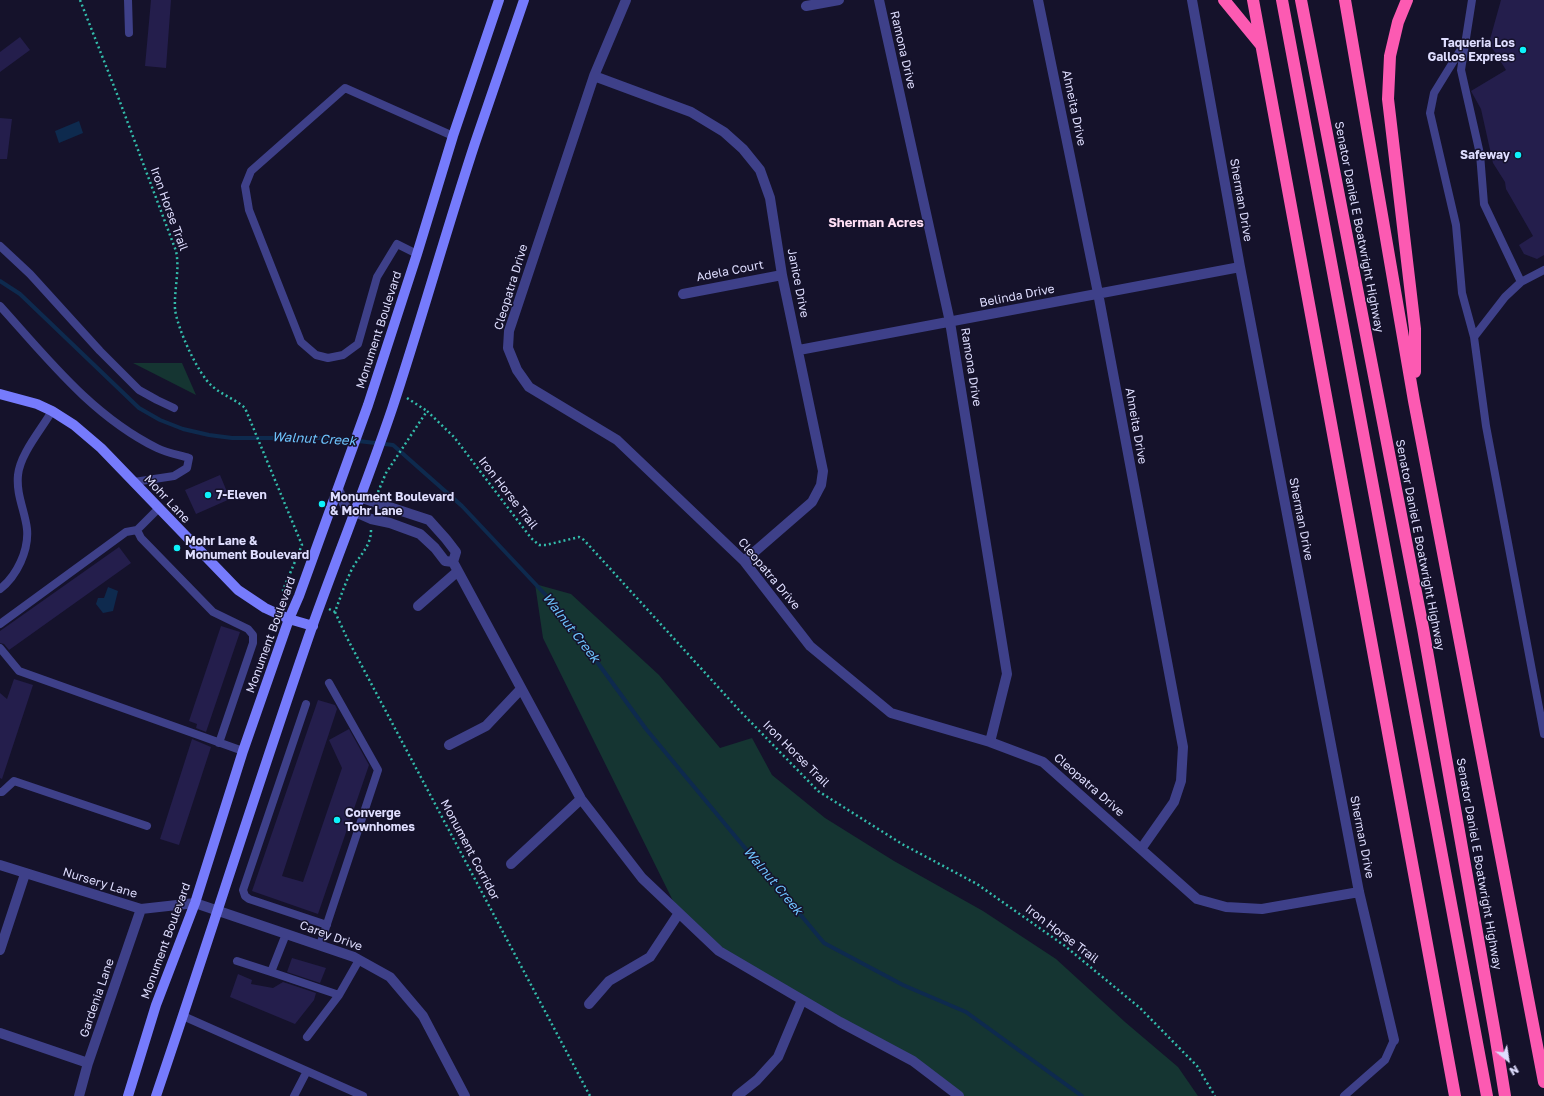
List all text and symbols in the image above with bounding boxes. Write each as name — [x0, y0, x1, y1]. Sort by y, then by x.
street label: Ramona Drive — [887, 10, 919, 90]
place label: Taqueria Los Gallos Express — [1427, 36, 1515, 64]
marker: Taqueria Los Gallos Express — [1518, 45, 1528, 55]
street label: Ahneita Drive — [1059, 69, 1089, 147]
street label: Senator Daniel E Boatwright Highway — [1331, 120, 1387, 334]
place label: Safeway — [1460, 148, 1510, 162]
marker: Safeway — [1513, 150, 1523, 160]
street label: Sherman Drive — [1227, 157, 1255, 243]
street label: Iron Horse Trail — [147, 165, 191, 253]
district label: Sherman Acres — [828, 215, 924, 231]
street label: Cleopatra Drive — [491, 242, 531, 332]
street label: Janice Drive — [784, 247, 812, 319]
street label: Adela Court — [695, 257, 765, 285]
street label: Monument Boulevard — [353, 269, 405, 391]
street label: Belinda Drive — [978, 282, 1056, 310]
street label: Ramona Drive — [958, 327, 984, 407]
street label: Ahneita Drive — [1122, 387, 1150, 465]
water label: Walnut Creek — [272, 429, 356, 449]
street label: Senator Daniel E Boatwright Highway — [1392, 438, 1448, 652]
street label: Iron Horse Trail — [475, 454, 541, 532]
street label: Mohr Lane — [141, 472, 193, 526]
street label: Sherman Drive — [1286, 476, 1316, 562]
place label: 7-Eleven — [216, 488, 267, 502]
marker: 7-Eleven — [203, 490, 213, 500]
place label: Monument Boulevard & Mohr Lane — [330, 490, 454, 518]
marker: Monument Boulevard & Mohr Lane — [317, 499, 327, 509]
place label: Mohr Lane & Monument Boulevard — [185, 534, 309, 562]
street label: Cleopatra Drive — [735, 535, 803, 613]
marker: Mohr Lane & Monument Boulevard — [172, 543, 182, 553]
street label: Monument Boulevard — [243, 575, 299, 695]
water label: Walnut Creek — [539, 590, 603, 666]
street label: Iron Horse Trail — [760, 718, 832, 790]
street label: Cleopatra Drive — [1051, 750, 1127, 820]
street label: Senator Daniel E Boatwright Highway — [1453, 757, 1505, 971]
street label: Sherman Drive — [1347, 794, 1377, 880]
street label: Monument Corridor — [437, 797, 503, 903]
place label: Converge Townhomes — [345, 806, 415, 834]
marker: Converge Townhomes — [332, 815, 342, 825]
water label: Walnut Creek — [740, 844, 806, 918]
street label: Nursery Lane — [61, 865, 139, 901]
street label: Monument Boulevard — [138, 881, 194, 1001]
street label: Iron Horse Trail — [1023, 902, 1101, 966]
street label: Carey Drive — [298, 918, 364, 954]
street label: Gardenia Lane — [77, 957, 117, 1039]
north arrow — [1488, 1040, 1528, 1080]
text: N — [1507, 1063, 1521, 1079]

